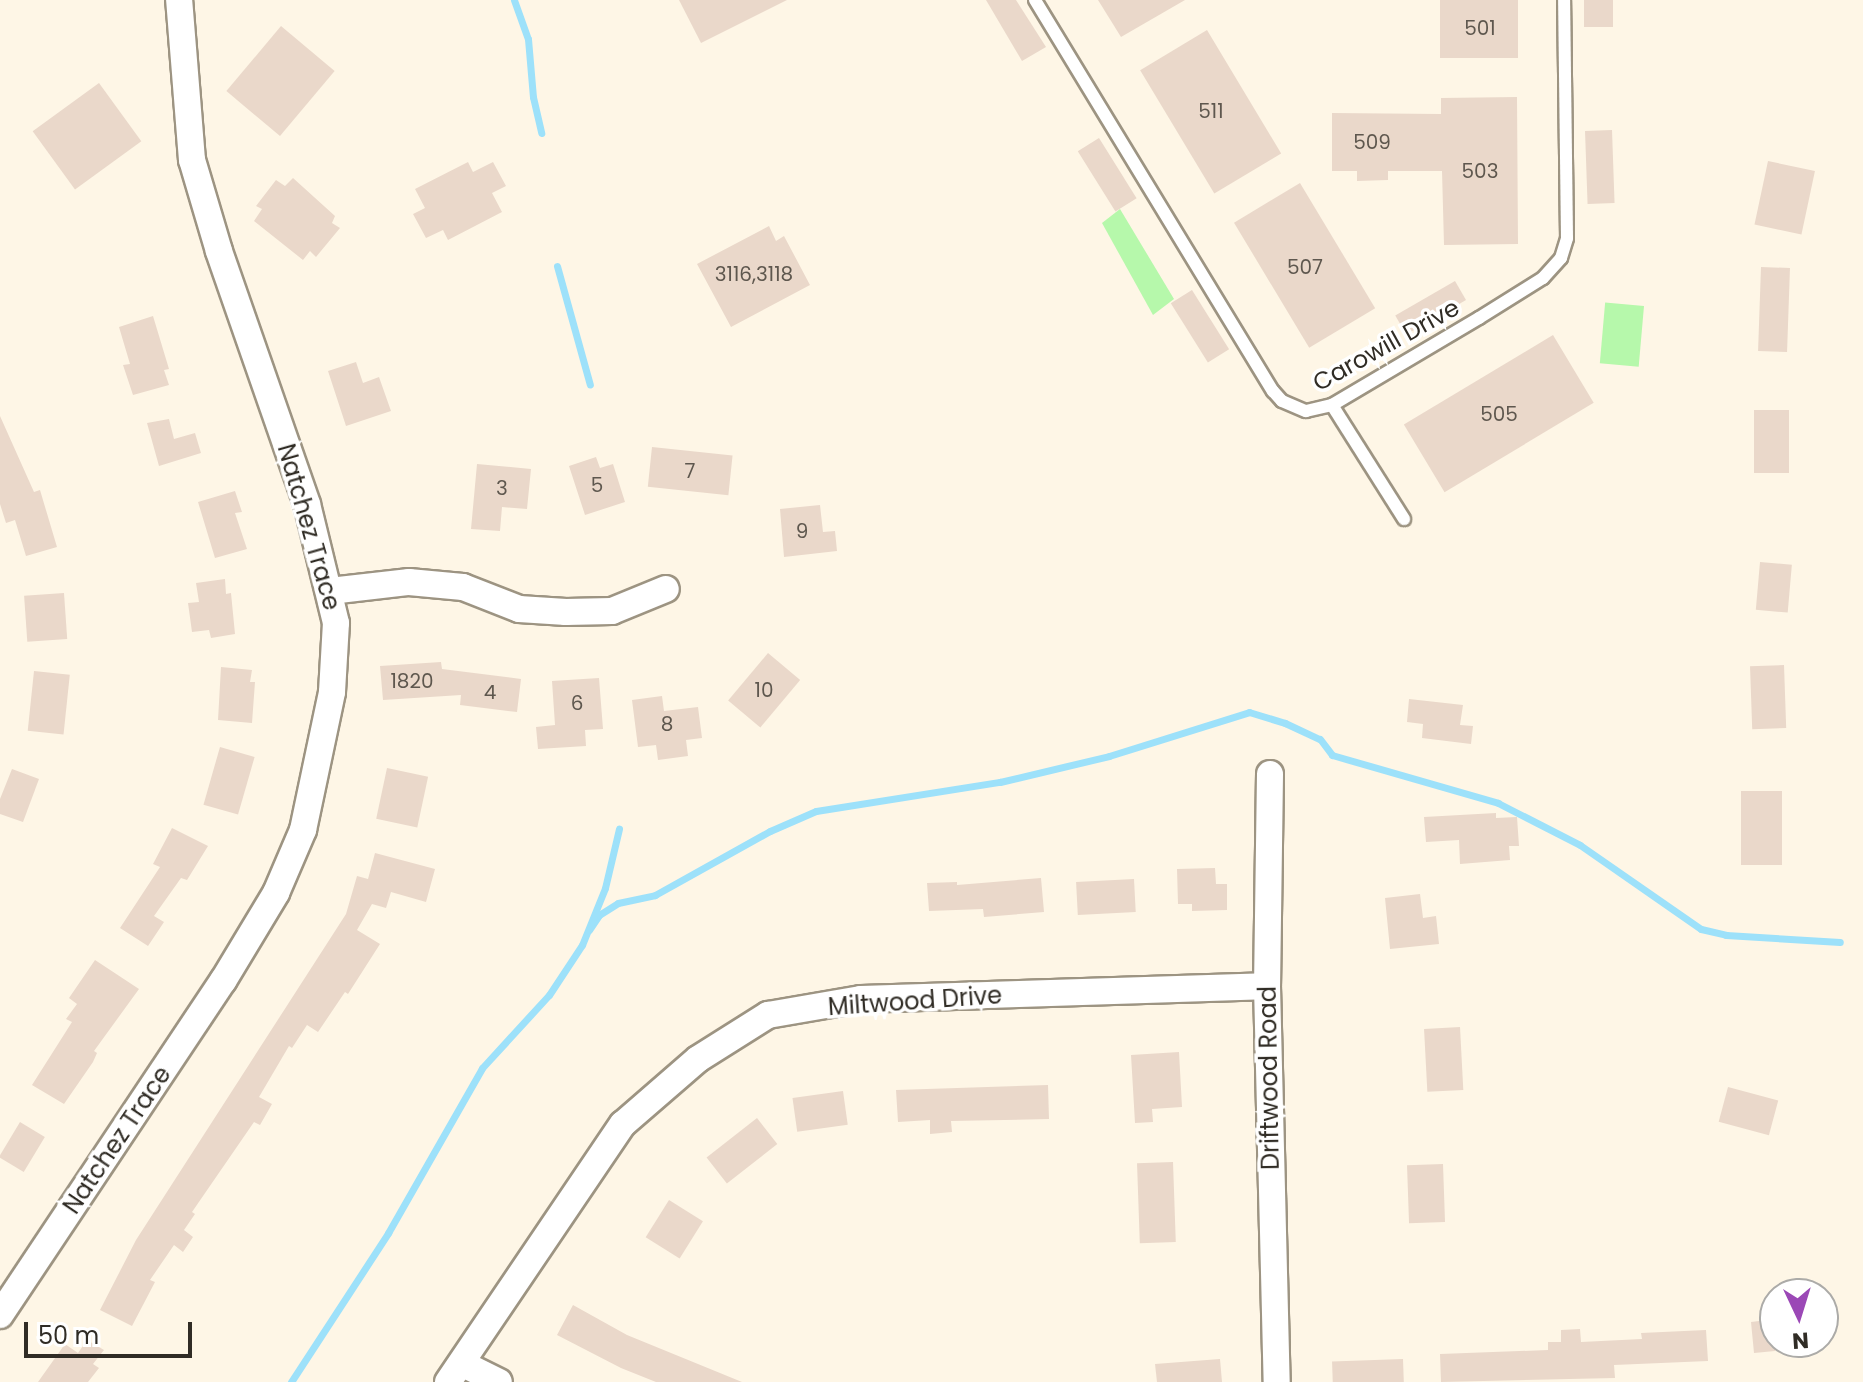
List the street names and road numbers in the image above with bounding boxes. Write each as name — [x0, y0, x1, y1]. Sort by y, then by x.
street label: Carowill Drive — [1308, 293, 1464, 397]
street label: Natchez Trace — [272, 441, 346, 613]
street label: Miltwood Drive — [827, 981, 1003, 1021]
street label: Driftwood Road — [1253, 986, 1285, 1170]
street label: Natchez Trace — [57, 1061, 177, 1219]

